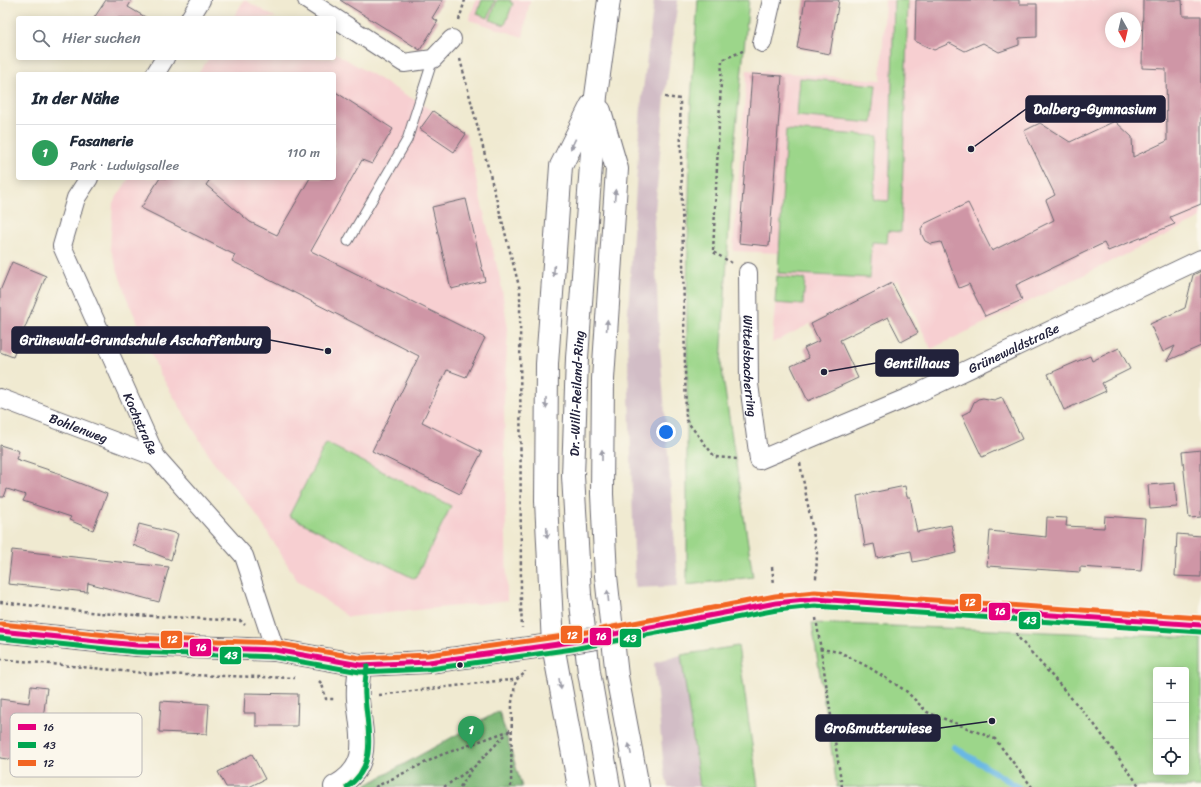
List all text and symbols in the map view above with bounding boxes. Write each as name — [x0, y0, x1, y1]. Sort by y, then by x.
north arrow — [1105, 12, 1141, 48]
search box — [16, 16, 336, 60]
text: Hier suchen — [62, 25, 141, 51]
icon: search — [30, 27, 52, 49]
text: In der Nähe — [32, 83, 119, 113]
callout: Dalberg-Gymnasium — [1026, 96, 1165, 122]
text: Dalberg-Gymnasium — [1033, 97, 1157, 122]
text: Fasanerie — [70, 128, 133, 154]
one-way arrow — [569, 138, 576, 149]
text: 1 — [42, 141, 48, 164]
text: 110 m — [287, 141, 320, 164]
text: Park · Ludwigsallee — [70, 154, 179, 177]
one-way arrow — [612, 189, 619, 201]
one-way arrow — [551, 265, 558, 277]
street label: Wittelsbacherring — [737, 315, 765, 419]
street label: Grünewaldstraße — [964, 316, 1063, 379]
one-way arrow — [603, 319, 610, 331]
callout: Grünewald-Grundschule Aschaffenburg — [12, 327, 270, 353]
text: Grünewald-Grundschule Aschaffenburg — [19, 328, 263, 353]
street label: Dr.-Willi-Reiland-Ring — [562, 329, 590, 457]
callout: Gentilhaus — [876, 350, 958, 376]
text: Gentilhaus — [883, 351, 950, 376]
street label: Kochstraße — [117, 389, 165, 458]
one-way arrow — [543, 397, 549, 410]
street label: Bohlenweg — [46, 406, 112, 449]
your location — [656, 422, 676, 442]
one-way arrow — [599, 449, 606, 461]
one-way arrow — [544, 527, 551, 539]
one-way arrow — [605, 590, 611, 602]
line badge: 12 — [959, 593, 982, 612]
text: 12 — [964, 593, 976, 612]
line badge: 16 — [988, 602, 1011, 621]
text: 16 — [995, 602, 1005, 621]
line badge: 43 — [1018, 611, 1041, 630]
text: 43 — [1023, 611, 1037, 630]
line badge: 12 — [560, 625, 583, 644]
text: 12 — [566, 626, 578, 645]
line badge: 16 — [589, 627, 612, 646]
text: 16 — [596, 627, 606, 646]
line badge: 43 — [619, 628, 642, 648]
text: 43 — [623, 629, 637, 648]
line badge: 12 — [160, 630, 183, 649]
text: 12 — [166, 630, 178, 649]
line badge: 16 — [189, 638, 212, 657]
text: 16 — [196, 638, 206, 657]
line badge: 43 — [219, 646, 242, 665]
text: 43 — [224, 646, 238, 665]
unlabelled marker — [455, 660, 465, 670]
map controls — [1153, 667, 1189, 775]
button: + — [1153, 667, 1189, 703]
one-way arrow — [557, 678, 563, 690]
button: − — [1153, 703, 1189, 739]
legend — [10, 713, 142, 777]
callout: Großmutterwiese — [816, 715, 940, 741]
pin: 1 — [458, 716, 484, 749]
text: Großmutterwiese — [823, 716, 932, 741]
text: 16 — [43, 718, 54, 737]
text: 43 — [43, 736, 56, 755]
button: locate — [1153, 739, 1189, 775]
one-way arrow — [626, 743, 632, 755]
text: 12 — [43, 754, 55, 773]

